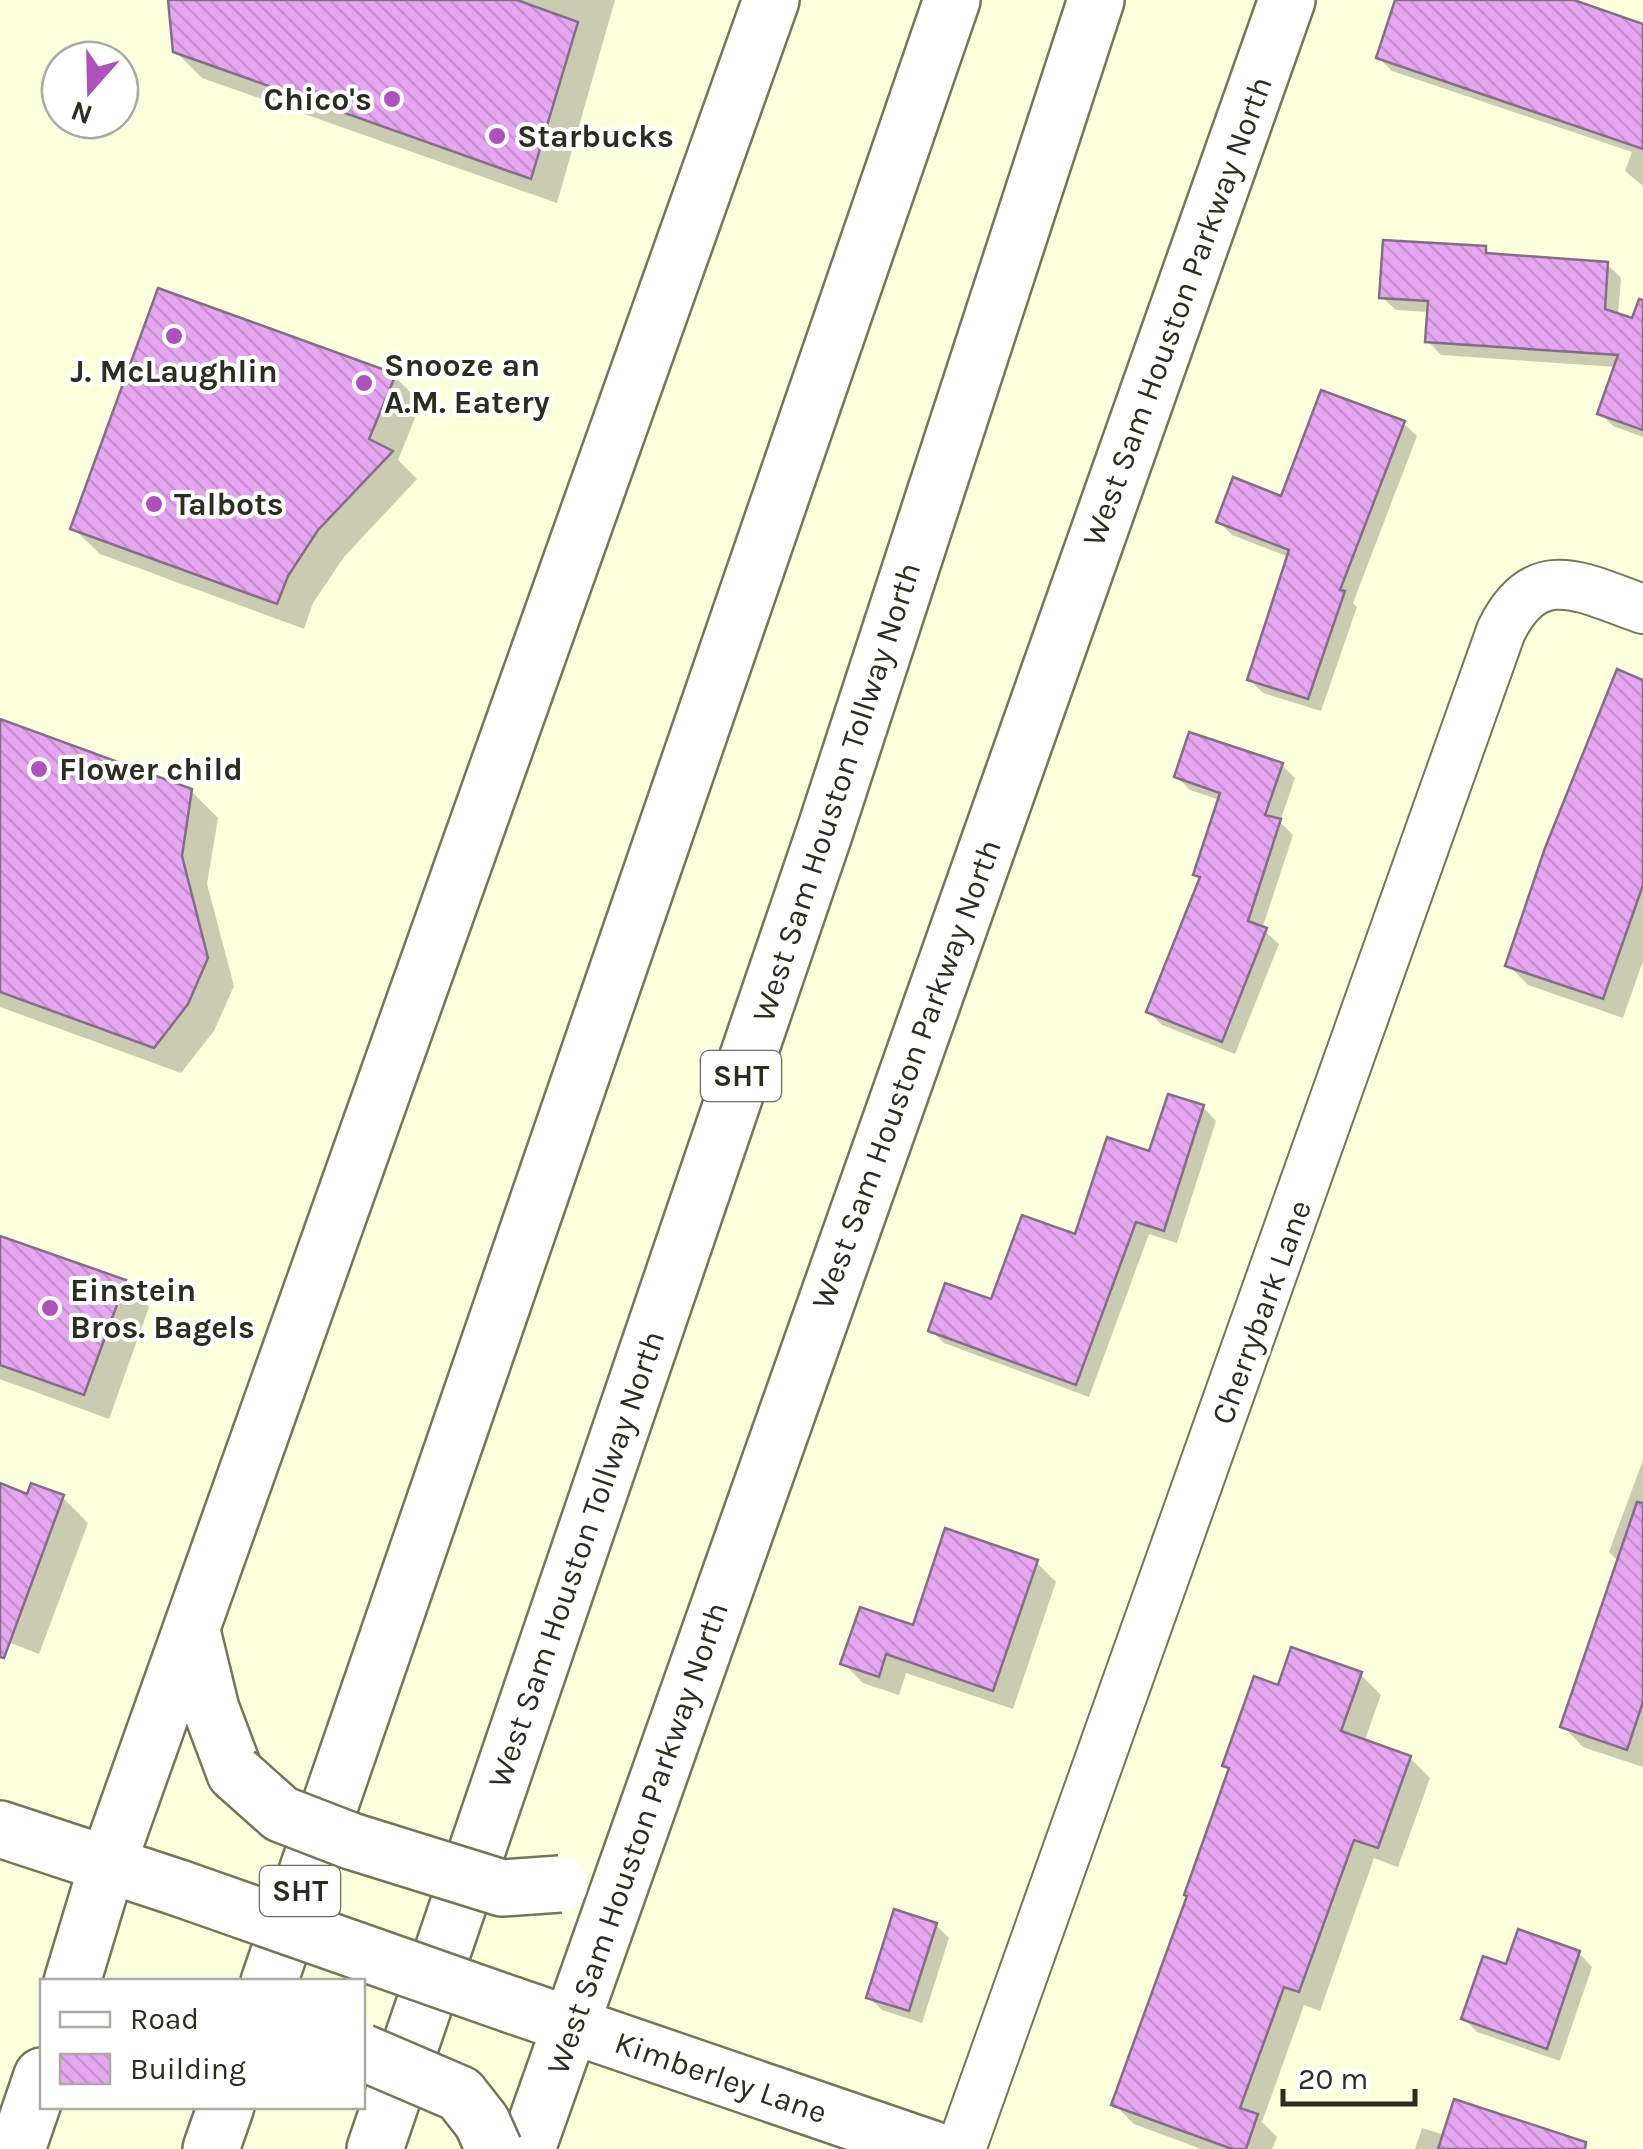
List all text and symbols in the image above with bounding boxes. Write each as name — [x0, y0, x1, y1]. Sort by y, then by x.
north arrow — [40, 40, 140, 140]
street label: West Sam Houston Parkway North — [1075, 71, 1280, 551]
place label: Chico's — [264, 81, 372, 118]
marker: Chico's — [381, 88, 403, 110]
text: N — [67, 94, 97, 132]
place label: Starbucks — [517, 118, 674, 155]
marker: Starbucks — [486, 125, 508, 147]
marker: J. McLaughlin — [163, 325, 185, 347]
place label: Snooze an A.M. Eatery — [384, 347, 550, 421]
place label: J. McLaughlin — [70, 353, 278, 390]
marker: Snooze an A.M. Eatery — [353, 372, 375, 394]
place label: Talbots — [174, 486, 284, 523]
marker: Talbots — [143, 493, 165, 515]
street label: West Sam Houston Tollway North — [745, 558, 928, 1027]
place label: Flower child — [59, 751, 243, 788]
marker: Flower child — [28, 758, 50, 780]
street label: West Sam Houston Parkway North — [804, 834, 1009, 1314]
road number: SHT — [701, 1051, 781, 1101]
street label: Cherrybark Lane — [1204, 1195, 1319, 1429]
place label: Einstein Bros. Bagels — [70, 1272, 255, 1346]
marker: Einstein Bros. Bagels — [39, 1297, 61, 1319]
street label: West Sam Houston Tollway North — [481, 1326, 672, 1793]
street label: West Sam Houston Parkway North — [539, 1597, 736, 2079]
road number: SHT — [260, 1866, 340, 1916]
legend — [40, 1979, 365, 2109]
text: Road — [130, 2001, 199, 2037]
street label: Kimberley Lane — [610, 2024, 832, 2131]
scale bar — [1283, 2044, 1416, 2106]
text: Building — [130, 2051, 246, 2087]
text: 20 m — [1298, 2061, 1368, 2097]

